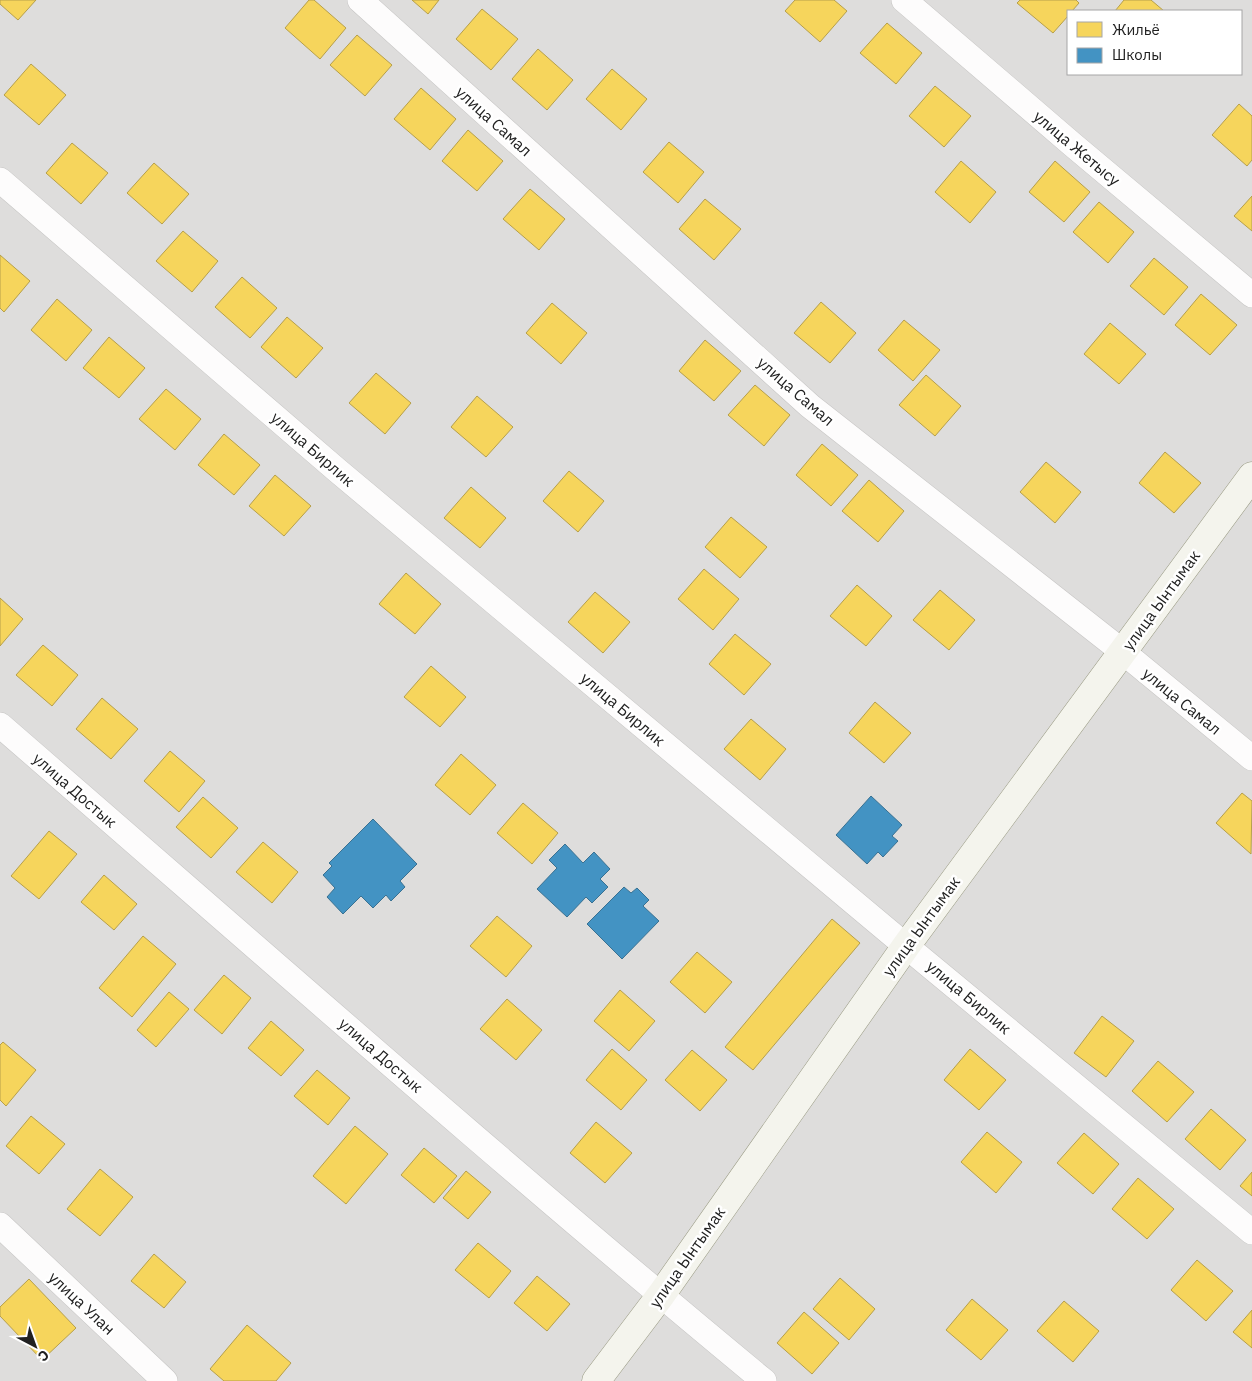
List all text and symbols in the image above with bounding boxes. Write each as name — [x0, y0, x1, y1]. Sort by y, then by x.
legend — [1067, 10, 1242, 75]
text: Жильё — [1112, 20, 1160, 39]
text: Школы — [1112, 45, 1162, 64]
street label: улица Самал — [452, 82, 536, 160]
street label: улица Жетысу — [1030, 106, 1124, 190]
street label: улица Самал — [753, 352, 839, 430]
street label: улица Бирлик — [267, 407, 359, 491]
street label: улица Ынтымак — [1118, 546, 1204, 654]
street label: улица Самал — [1139, 663, 1225, 739]
street label: улица Бирлик — [577, 668, 669, 750]
street label: улица Достык — [29, 748, 121, 832]
street label: улица Ынтымак — [878, 872, 964, 980]
street label: улица Бирлик — [923, 956, 1015, 1038]
street label: улица Достык — [335, 1013, 427, 1097]
street label: улица Ынтымак — [645, 1202, 729, 1312]
street label: улица Улан — [45, 1267, 119, 1339]
north arrow — [10, 1321, 60, 1371]
text: С — [34, 1346, 53, 1366]

